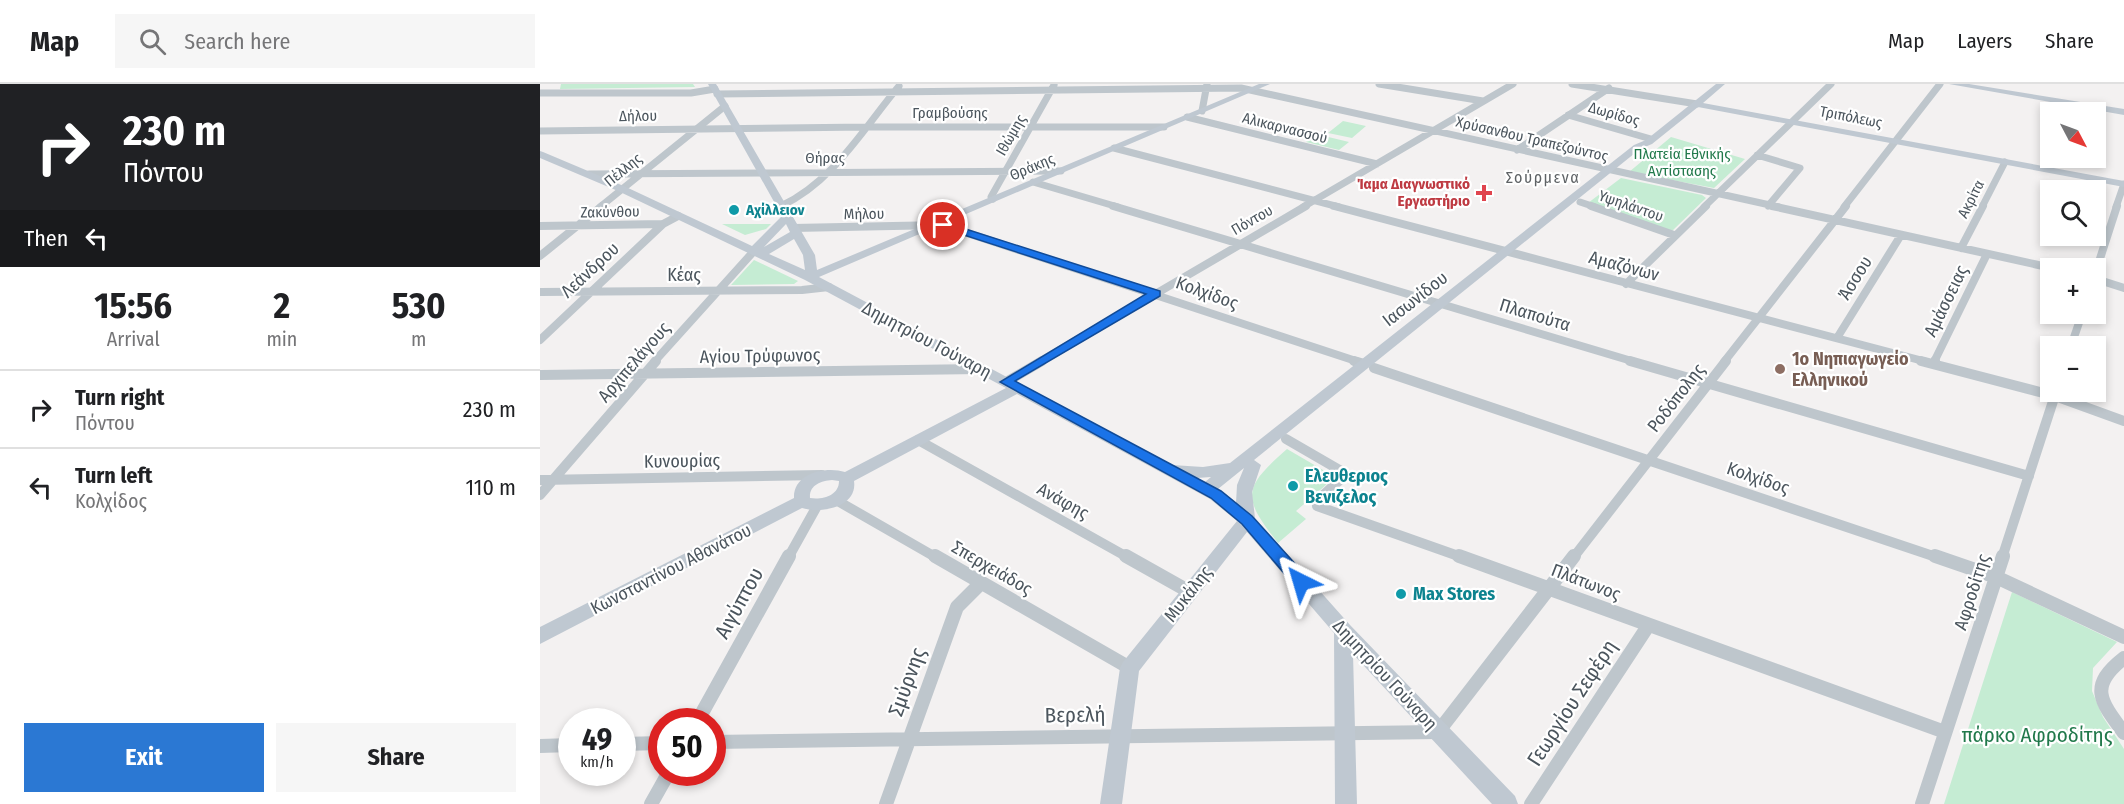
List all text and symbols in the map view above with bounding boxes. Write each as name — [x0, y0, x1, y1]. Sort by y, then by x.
search box — [115, 14, 535, 68]
text: Map — [30, 25, 79, 58]
icon: search — [136, 25, 169, 58]
text: Search here — [184, 28, 290, 55]
text: Map — [1888, 28, 1924, 54]
text: Layers — [1957, 28, 2012, 54]
text: Share — [2045, 28, 2094, 54]
street label: Δωρίδος — [1586, 98, 1642, 130]
street label: Τριπόλεως — [1818, 102, 1884, 132]
north arrow — [2040, 102, 2106, 168]
map controls — [2040, 102, 2106, 402]
street label: Γραμβούσης — [912, 104, 988, 122]
text: 230 m — [123, 106, 226, 156]
street label: Δήλου — [619, 107, 657, 125]
icon: right — [24, 108, 102, 186]
street label: Αλικαρνασσού — [1241, 109, 1329, 147]
street label: Ιθώμης — [992, 111, 1030, 159]
street label: Χρύσανθου Τραπεζούντος — [1454, 113, 1610, 165]
park label: Πλατεία Εθνικής Αντίστασης — [1633, 145, 1731, 180]
street label: Πέλλης — [601, 149, 646, 191]
street label: Θήρας — [805, 149, 845, 167]
street label: Θράκης — [1007, 149, 1058, 184]
text: Πόντου — [123, 157, 204, 189]
district label: Σούρμενα — [1506, 168, 1580, 187]
place label: Ίαμα Διαγνωστικό Εργαστήριο — [1357, 175, 1470, 210]
street label: Ακρίτα — [1954, 177, 1988, 221]
button: search — [2040, 180, 2106, 246]
marker: Ίαμα Διαγνωστικό Εργαστήριο — [1475, 184, 1493, 202]
street label: Υψηλάντου — [1596, 186, 1666, 226]
pin — [917, 199, 968, 250]
place label: Αχίλλειον — [745, 201, 806, 219]
street label: Πόντου — [1228, 201, 1276, 239]
street label: Ζακύνθου — [580, 202, 640, 222]
marker: Αχίλλειον — [727, 203, 741, 217]
street label: Μήλου — [843, 205, 885, 223]
icon: arrive — [926, 208, 959, 241]
icon: left — [80, 222, 113, 255]
text: Then — [24, 225, 68, 252]
street label: Λεάνδρου — [556, 237, 624, 303]
street label: Αμαζόνων — [1586, 246, 1662, 286]
street label: Άσσου — [1833, 252, 1877, 304]
button: + — [2040, 258, 2106, 324]
street label: Αμάσσειας — [1919, 261, 1973, 340]
street label: Κέας — [667, 264, 701, 286]
street label: Ιασωνίδου — [1378, 267, 1452, 331]
street label: Κολχίδος — [1173, 272, 1242, 315]
text: 15:56 — [94, 284, 172, 328]
text: 2 — [274, 284, 290, 328]
text: 530 — [392, 284, 446, 328]
street label: Πλαπούτα — [1497, 294, 1573, 336]
street label: Δημητρίου Γούναρη — [858, 297, 996, 383]
street label: Αρχιπελάγους — [593, 317, 675, 407]
text: Arrival — [107, 327, 160, 351]
text: min — [266, 327, 297, 351]
text: m — [411, 327, 426, 351]
button: − — [2040, 336, 2106, 402]
street label: Αγίου Τρύφωνος — [700, 344, 821, 368]
place label: 1ο Νηπιαγωγείο Ελληνικού — [1792, 348, 1909, 391]
street label: Ροδόπολης — [1642, 359, 1710, 437]
marker: 1ο Νηπιαγωγείο Ελληνικού — [1773, 362, 1787, 376]
text: Turn right — [75, 384, 164, 411]
icon: right — [24, 393, 57, 426]
text: 230 m — [463, 396, 516, 423]
text: Πόντου — [75, 411, 135, 435]
street label: Κυνουρίας — [644, 449, 721, 473]
street label: Κολχίδος — [1724, 457, 1793, 499]
text: Turn left — [75, 462, 153, 489]
place label: Ελευθεριος Βενιζελος — [1305, 465, 1388, 508]
icon: left — [24, 471, 57, 504]
text: 110 m — [466, 474, 516, 501]
street label: Ανάφης — [1033, 478, 1093, 524]
marker: Ελευθεριος Βενιζελος — [1286, 479, 1300, 493]
text: Κολχίδος — [75, 489, 147, 513]
street label: Κωνσταντίνου Αθανάτου — [587, 519, 755, 619]
street label: Σπερχειάδος — [948, 536, 1037, 600]
position arrow — [1269, 550, 1333, 614]
street label: Αφροδίτης — [1949, 551, 1995, 633]
street label: Πλάτωνος — [1548, 559, 1624, 605]
street label: Μυκάλης — [1159, 561, 1217, 626]
street label: Αιγύπτου — [709, 563, 769, 643]
place label: Max Stores — [1413, 583, 1495, 605]
marker: Max Stores — [1394, 587, 1408, 601]
street label: Δημητρίου Γούναρη — [1328, 615, 1442, 735]
street label: Γεωργίου Σεφέρη — [1521, 635, 1623, 771]
street label: Σμύρνης — [883, 644, 931, 720]
street label: Βερελή — [1044, 701, 1106, 729]
speed limit sign: 50 — [648, 708, 726, 786]
text: 49 — [582, 722, 612, 758]
park label: πάρκο Αφροδίτης — [1962, 722, 2113, 748]
button: Exit — [24, 723, 264, 792]
button: Share — [276, 723, 516, 792]
text: km/h — [580, 753, 614, 771]

